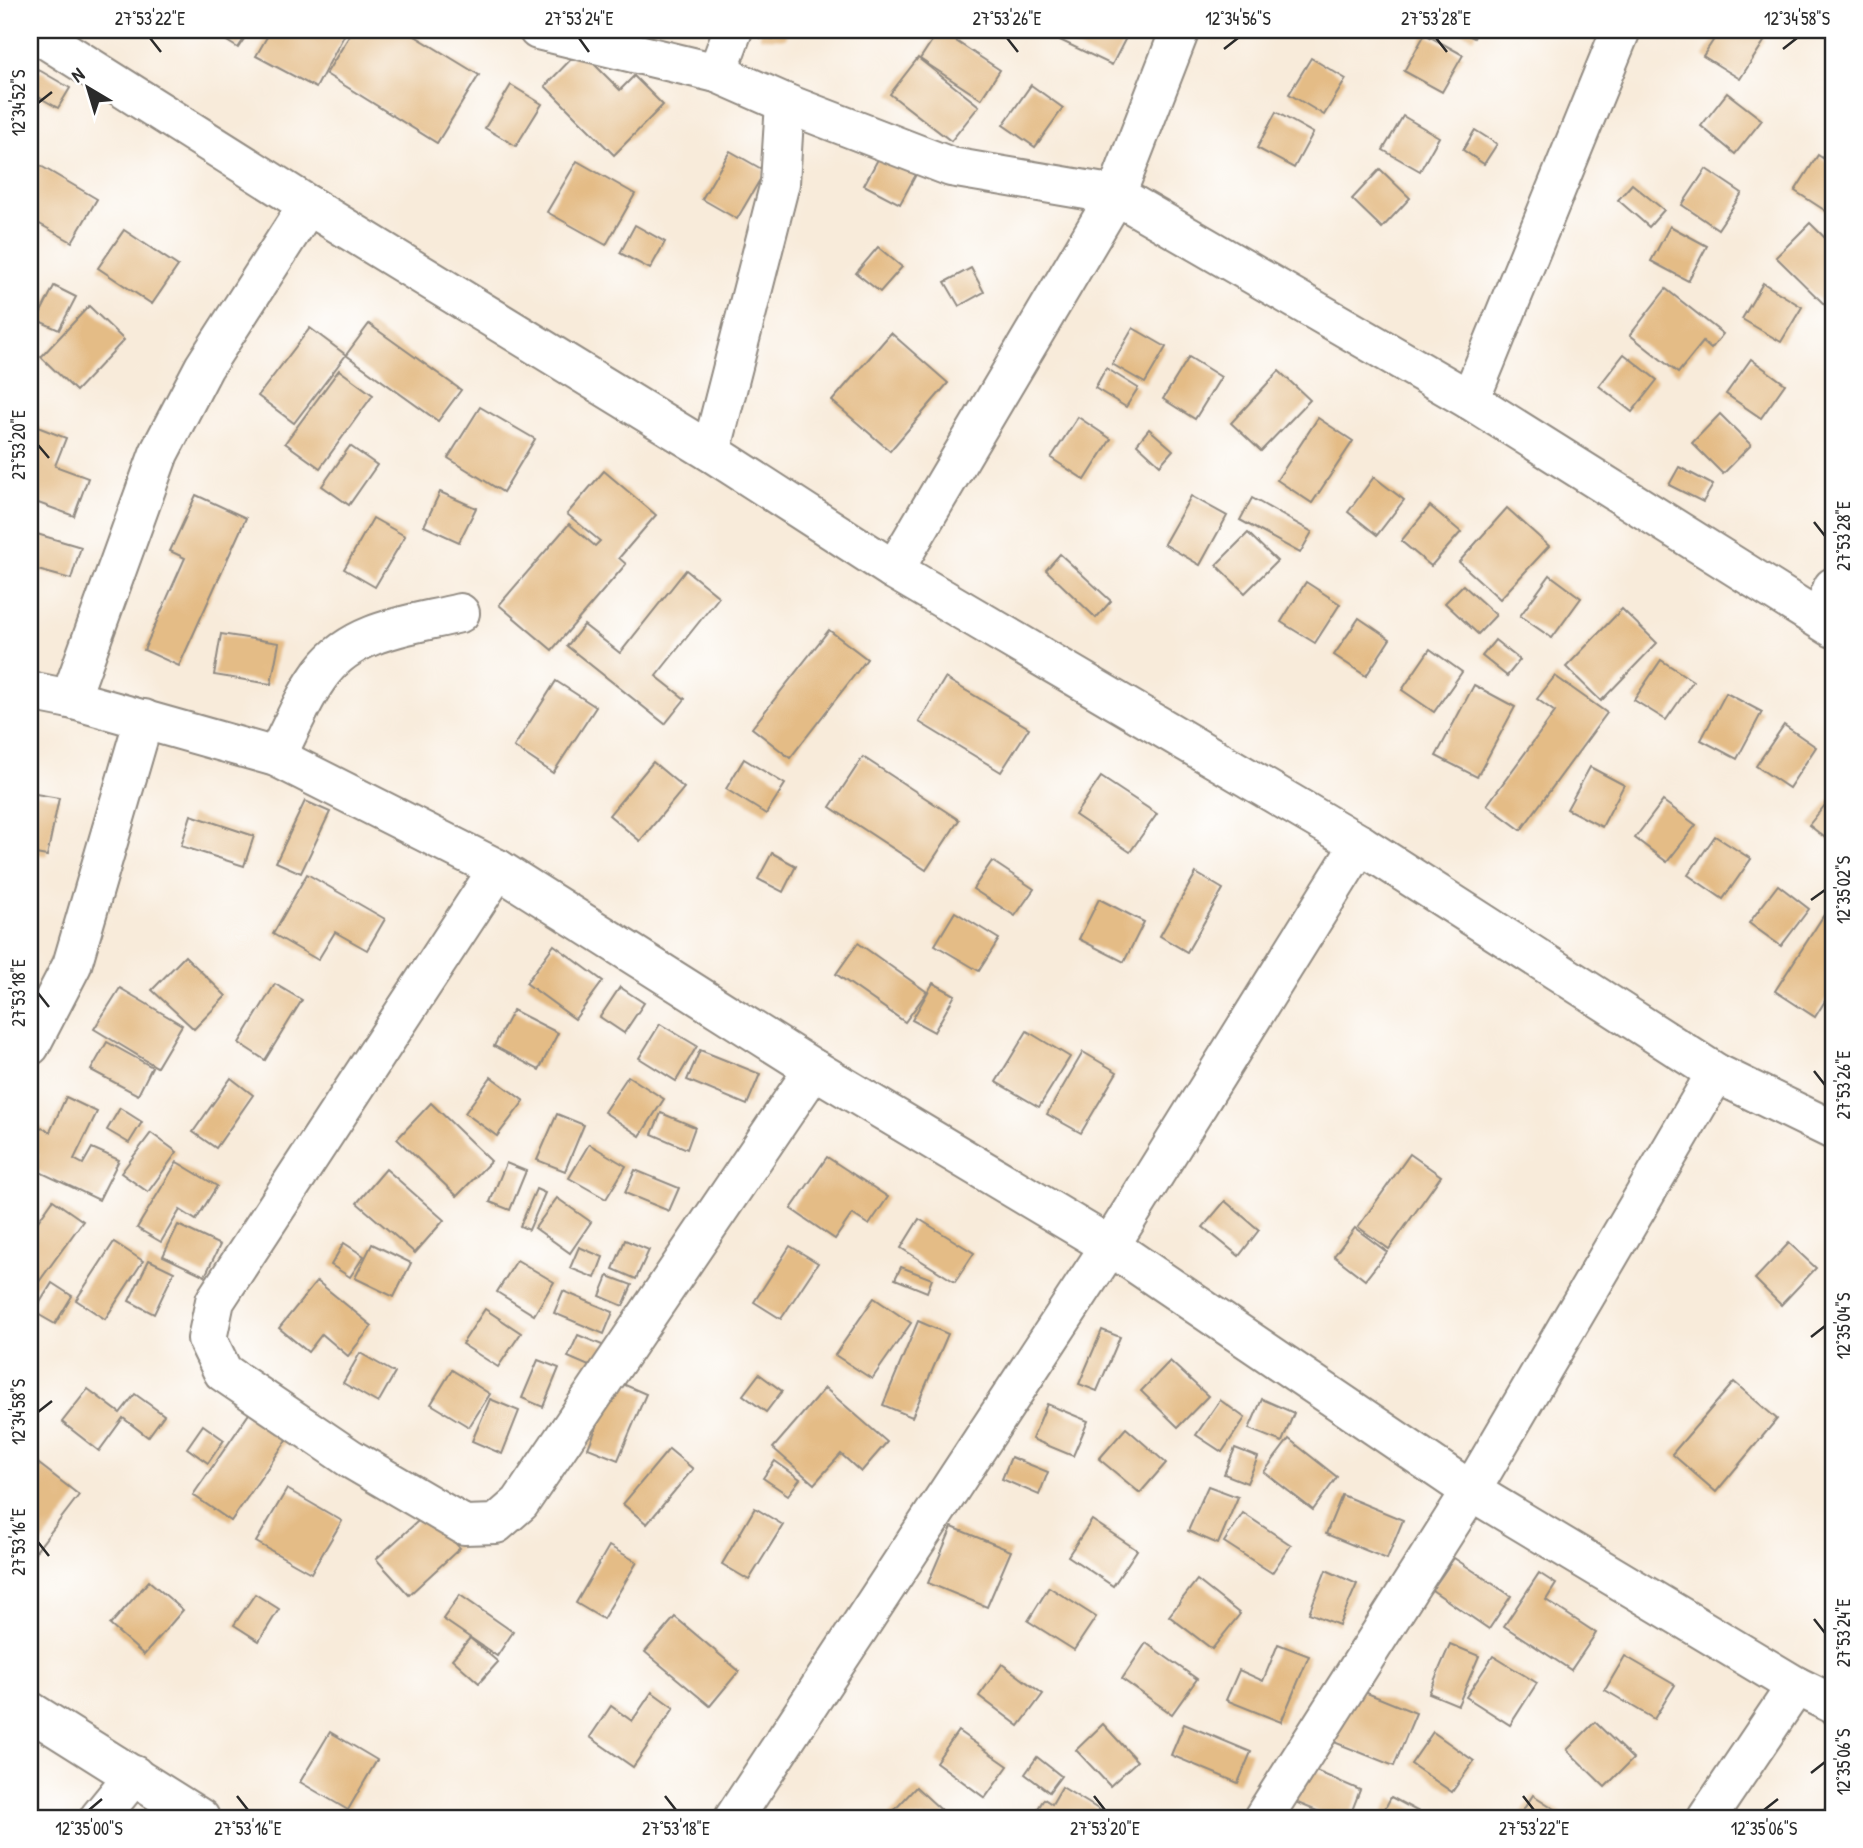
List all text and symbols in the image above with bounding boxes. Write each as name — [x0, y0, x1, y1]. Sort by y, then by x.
text: 27°53'22"E — [115, 6, 185, 31]
text: 27°53'24"E — [545, 6, 613, 31]
text: 27°53'26"E — [972, 6, 1042, 31]
text: 12°34'56"S — [1205, 6, 1271, 31]
text: 27°53'28"E — [1401, 6, 1471, 31]
text: 12°34'58"S — [1764, 6, 1830, 31]
north arrow — [52, 52, 122, 122]
text: N — [66, 61, 90, 88]
text: 12°34'52"S — [6, 70, 31, 136]
text: 27°53'20"E — [6, 410, 31, 480]
text: 27°53'28"E — [1831, 501, 1856, 571]
text: 12°35'02"S — [1831, 856, 1856, 924]
text: 27°53'18"E — [6, 959, 31, 1027]
text: 27°53'26"E — [1831, 1050, 1856, 1120]
text: 12°35'04"S — [1831, 1293, 1856, 1359]
text: 12°34'58"S — [6, 1379, 31, 1445]
text: 27°53'16"E — [6, 1508, 31, 1576]
text: 27°53'24"E — [1831, 1599, 1856, 1667]
text: 12°35'06"S — [1831, 1729, 1856, 1795]
text: 12°35'00"S — [55, 1816, 123, 1841]
text: 27°53'16"E — [214, 1816, 282, 1841]
text: 27°53'18"E — [642, 1816, 710, 1841]
text: 27°53'20"E — [1070, 1816, 1140, 1841]
text: 27°53'22"E — [1499, 1816, 1569, 1841]
text: 12°35'06"S — [1731, 1816, 1797, 1841]

